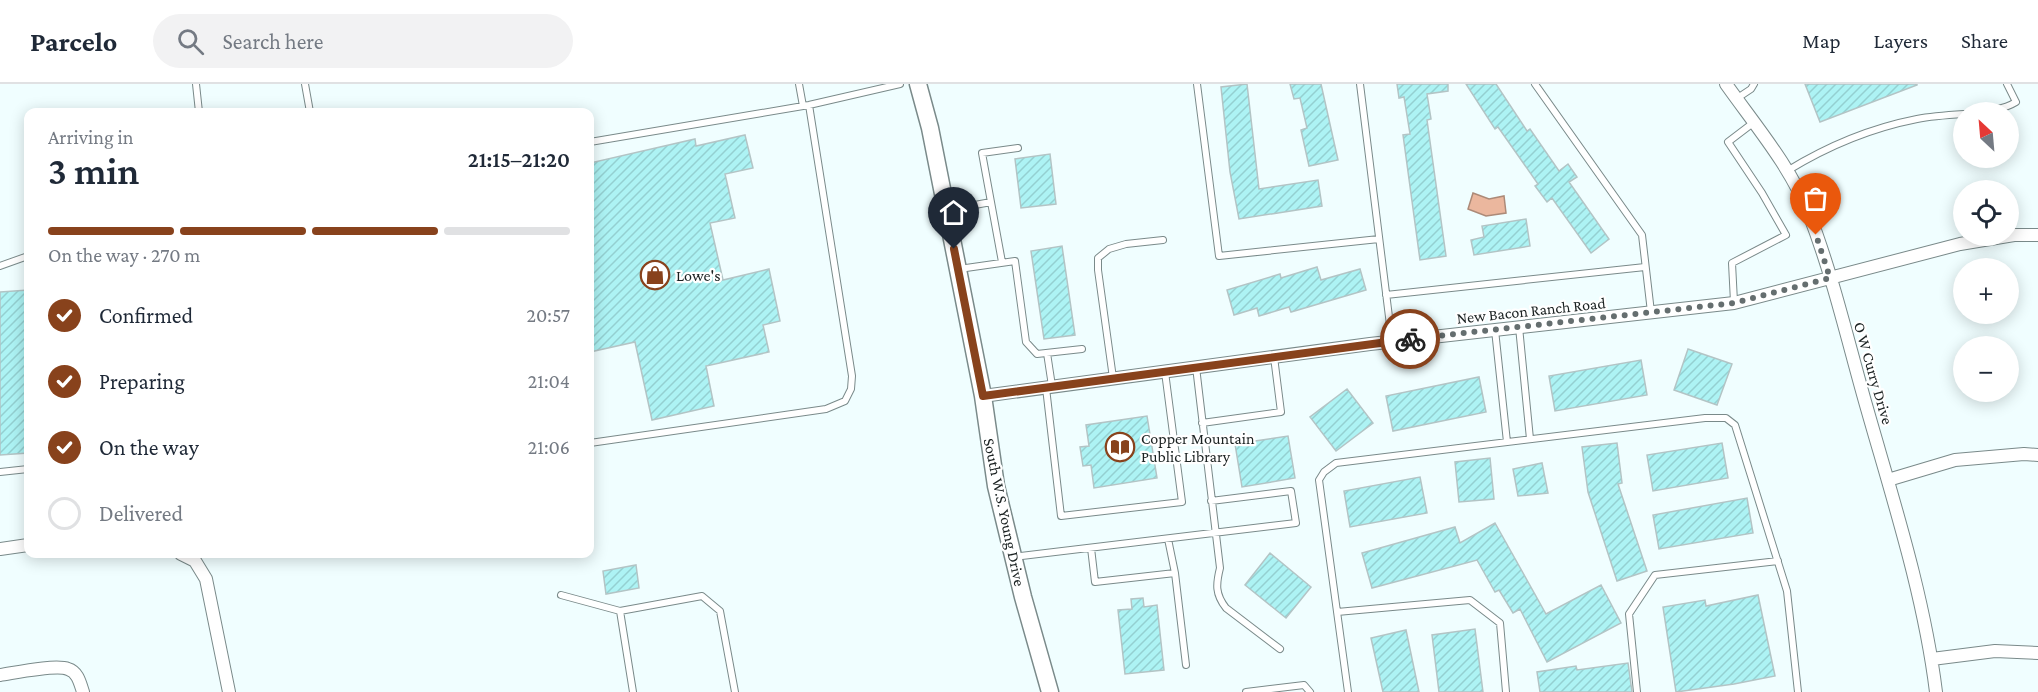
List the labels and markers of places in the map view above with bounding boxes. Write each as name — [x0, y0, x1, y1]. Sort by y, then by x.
pin — [1790, 173, 1841, 235]
pin — [928, 187, 979, 249]
shop icon: Lowe's — [639, 259, 671, 291]
place label: Lowe's — [676, 267, 720, 284]
place label: Copper Mountain Public Library — [1141, 430, 1255, 466]
library icon: Copper Mountain Public Library — [1104, 431, 1136, 463]

